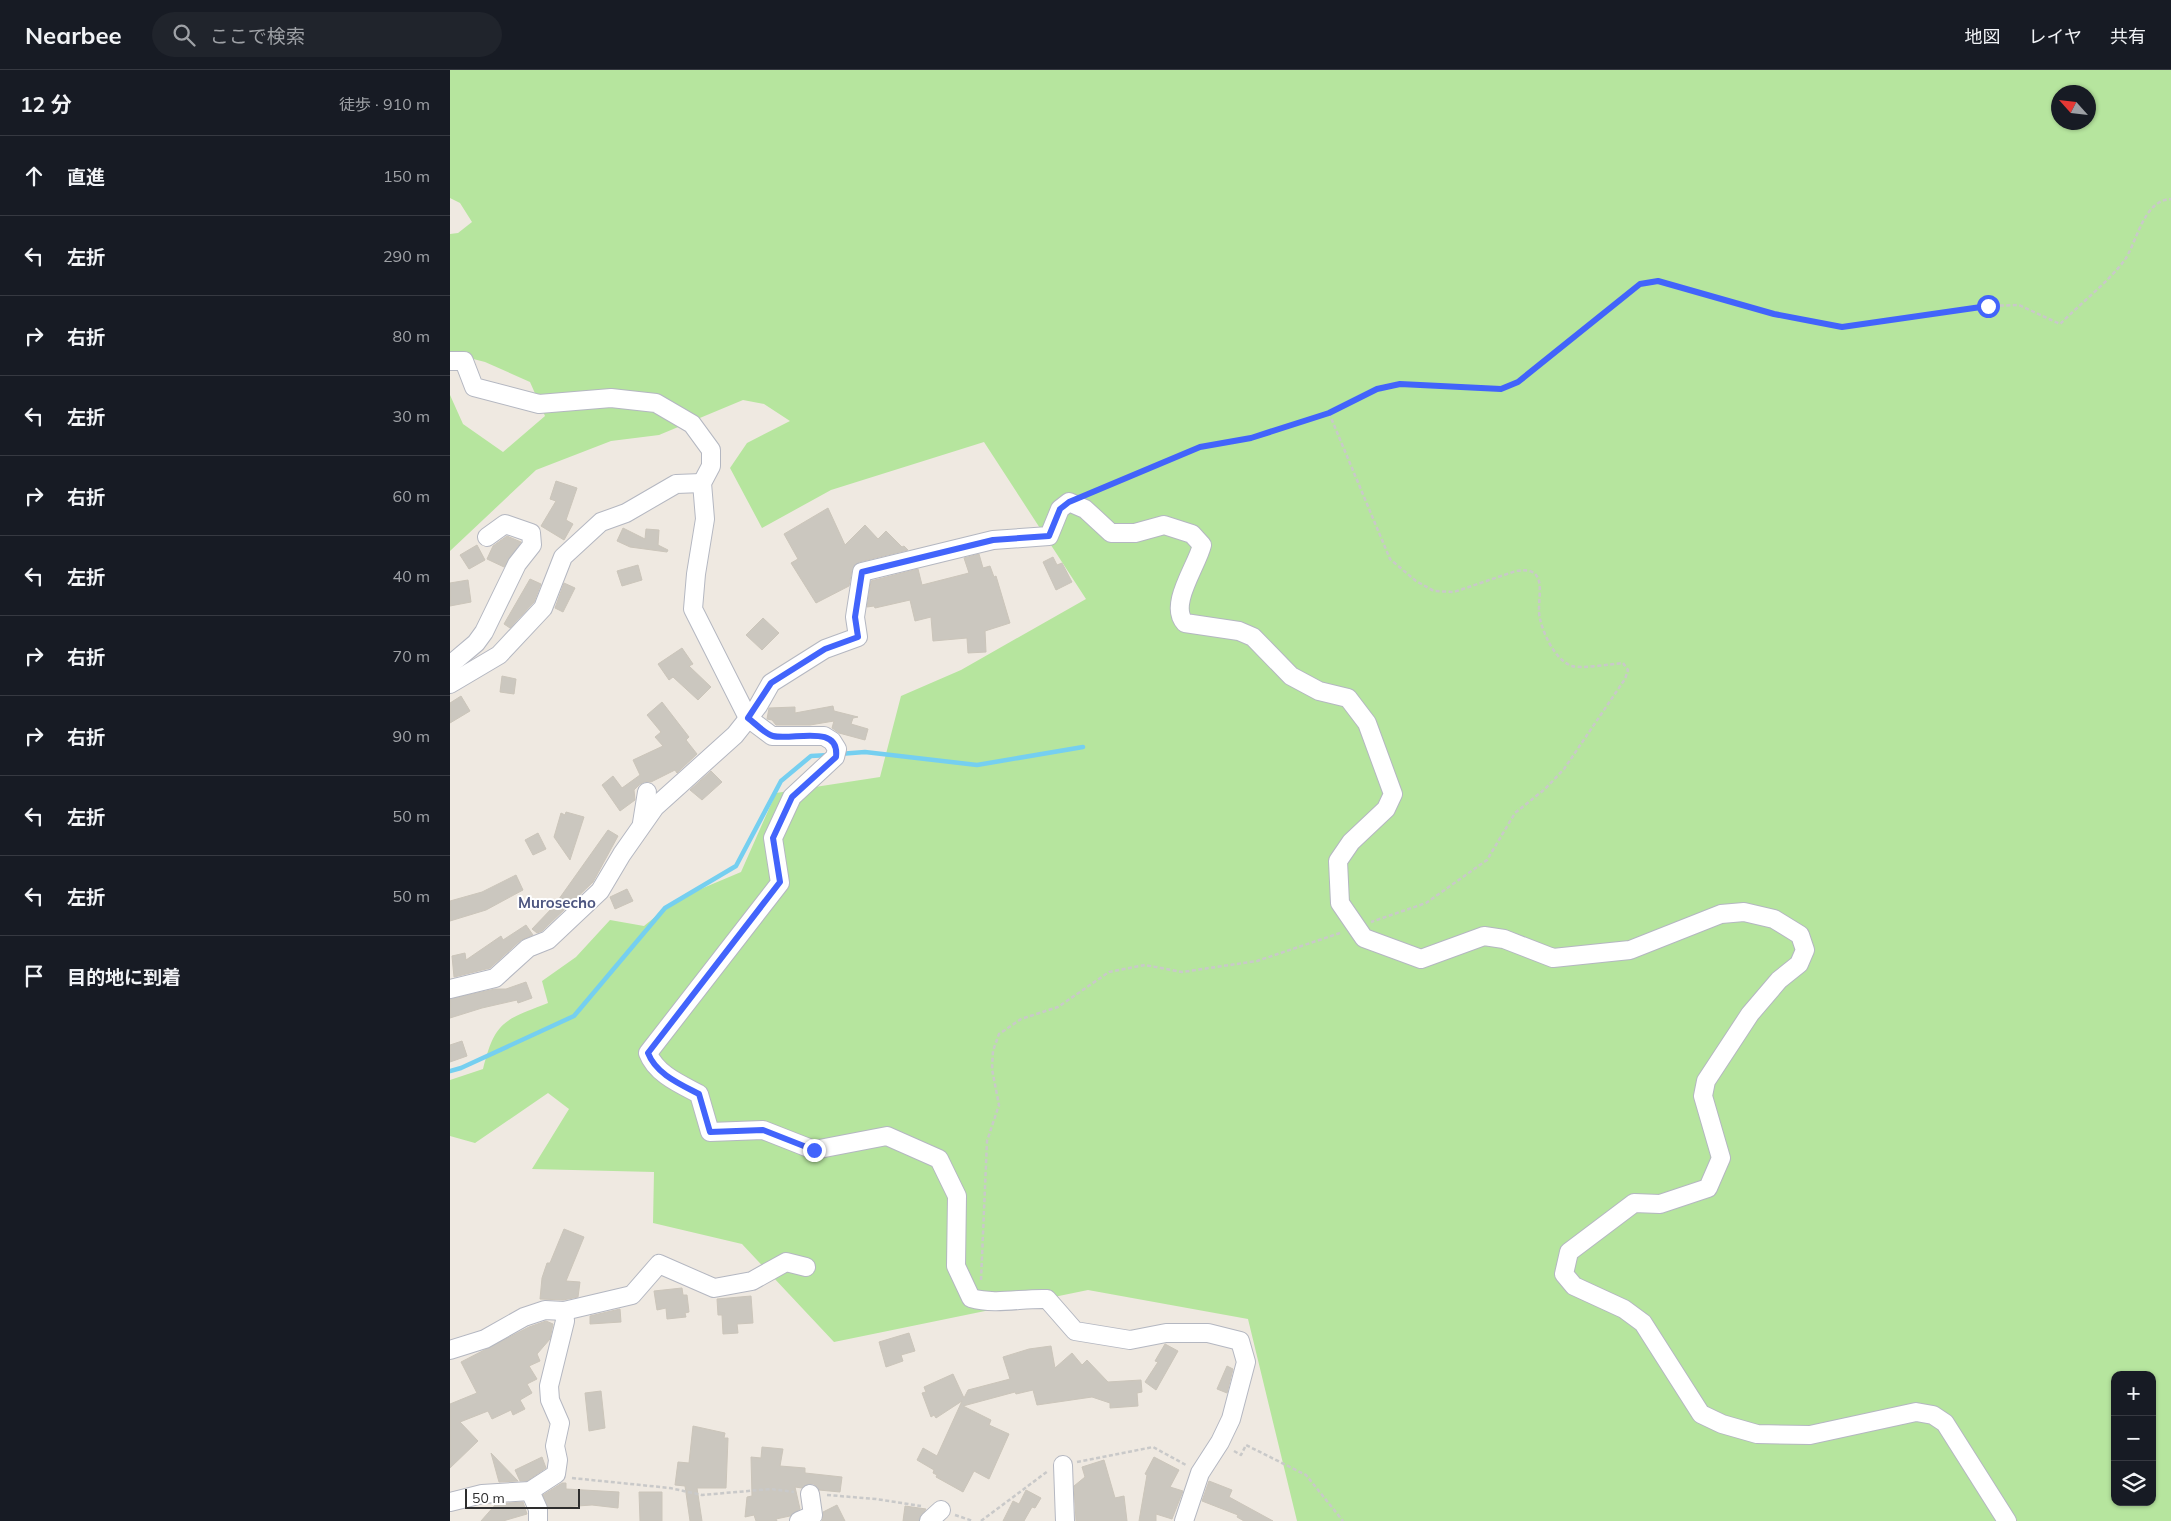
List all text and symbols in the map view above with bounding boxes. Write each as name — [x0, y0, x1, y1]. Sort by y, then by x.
search box — [152, 12, 502, 57]
text: Nearbee — [25, 20, 122, 50]
icon: search — [170, 21, 198, 49]
text: ここで検索 — [210, 24, 305, 48]
text: 地図 — [1965, 25, 2001, 48]
text: レイヤ — [2029, 25, 2082, 48]
text: 共有 — [2110, 25, 2146, 48]
north arrow — [2051, 85, 2096, 130]
text: 12 分 — [20, 91, 72, 117]
text: 徒歩 · 910 m — [339, 94, 430, 114]
icon: ahead — [20, 162, 48, 190]
text: 直進 — [67, 165, 105, 189]
text: 150 m — [383, 166, 430, 186]
icon: left — [20, 242, 48, 270]
text: 左折 — [67, 245, 105, 269]
text: 290 m — [383, 246, 430, 266]
route start — [1977, 295, 2000, 318]
icon: right — [20, 322, 48, 350]
text: 右折 — [67, 325, 105, 349]
text: 80 m — [393, 326, 430, 346]
icon: left — [20, 402, 48, 430]
text: 左折 — [67, 405, 105, 429]
text: 30 m — [393, 406, 430, 426]
icon: right — [20, 482, 48, 510]
text: 右折 — [67, 485, 105, 509]
text: 60 m — [393, 486, 430, 506]
icon: left — [20, 562, 48, 590]
text: 左折 — [67, 565, 105, 589]
text: 40 m — [393, 566, 430, 586]
icon: right — [20, 642, 48, 670]
text: 右折 — [67, 645, 105, 669]
text: 70 m — [393, 646, 430, 666]
icon: right — [20, 722, 48, 750]
text: 右折 — [67, 725, 105, 749]
text: 90 m — [393, 726, 430, 746]
icon: left — [20, 802, 48, 830]
text: 左折 — [67, 805, 105, 829]
text: 50 m — [393, 806, 430, 826]
icon: left — [20, 882, 48, 910]
text: 左折 — [67, 885, 105, 909]
text: 50 m — [393, 886, 430, 906]
district label: Murosecho — [518, 893, 596, 912]
icon: arrive — [20, 962, 48, 990]
text: 目的地に到着 — [67, 965, 181, 989]
route end — [803, 1139, 826, 1162]
map controls — [2111, 1371, 2156, 1506]
button: + — [2111, 1371, 2156, 1416]
button: − — [2111, 1416, 2156, 1461]
button: layers — [2111, 1461, 2156, 1506]
scale bar — [465, 1486, 580, 1509]
text: 50 m — [472, 1489, 505, 1507]

